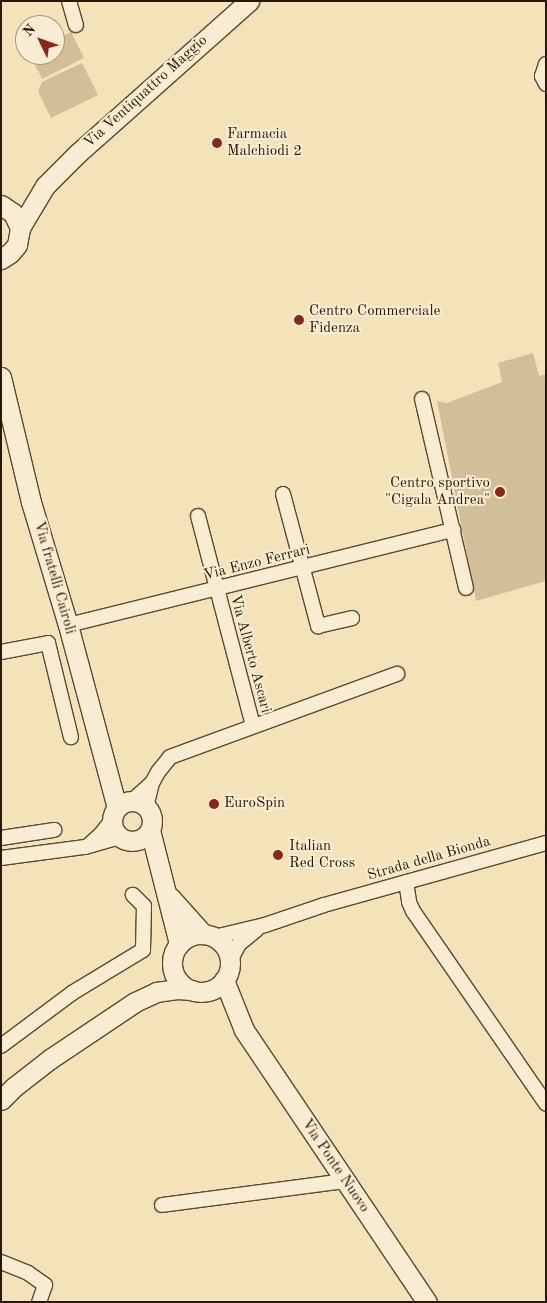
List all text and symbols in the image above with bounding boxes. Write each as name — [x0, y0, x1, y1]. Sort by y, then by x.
north arrow — [15, 15, 65, 65]
text: N — [21, 22, 38, 39]
street label: Via Ventiquattro Maggio — [81, 32, 211, 152]
place label: Farmacia Malchiodi 2 — [227, 125, 302, 160]
marker: Farmacia Malchiodi 2 — [211, 137, 223, 149]
place label: Centro Commerciale Fidenza — [309, 302, 440, 337]
marker: Centro Commerciale Fidenza — [293, 314, 305, 326]
place label: Centro sportivo "Cigala Andrea" — [385, 474, 490, 509]
marker: Centro sportivo "Cigala Andrea" — [494, 486, 506, 498]
street label: Via fratelli Cairoli — [29, 519, 79, 637]
street label: Via Enzo Ferrari — [202, 541, 312, 585]
street label: Via Alberto Ascari — [226, 593, 274, 715]
place label: EuroSpin — [224, 795, 285, 813]
marker: EuroSpin — [208, 798, 220, 810]
street label: Strada della Bionda — [365, 833, 493, 885]
place label: Italian Red Cross — [289, 837, 355, 872]
marker: Italian Red Cross — [271, 848, 285, 862]
street label: Via Ponte Nuovo — [297, 1116, 373, 1216]

